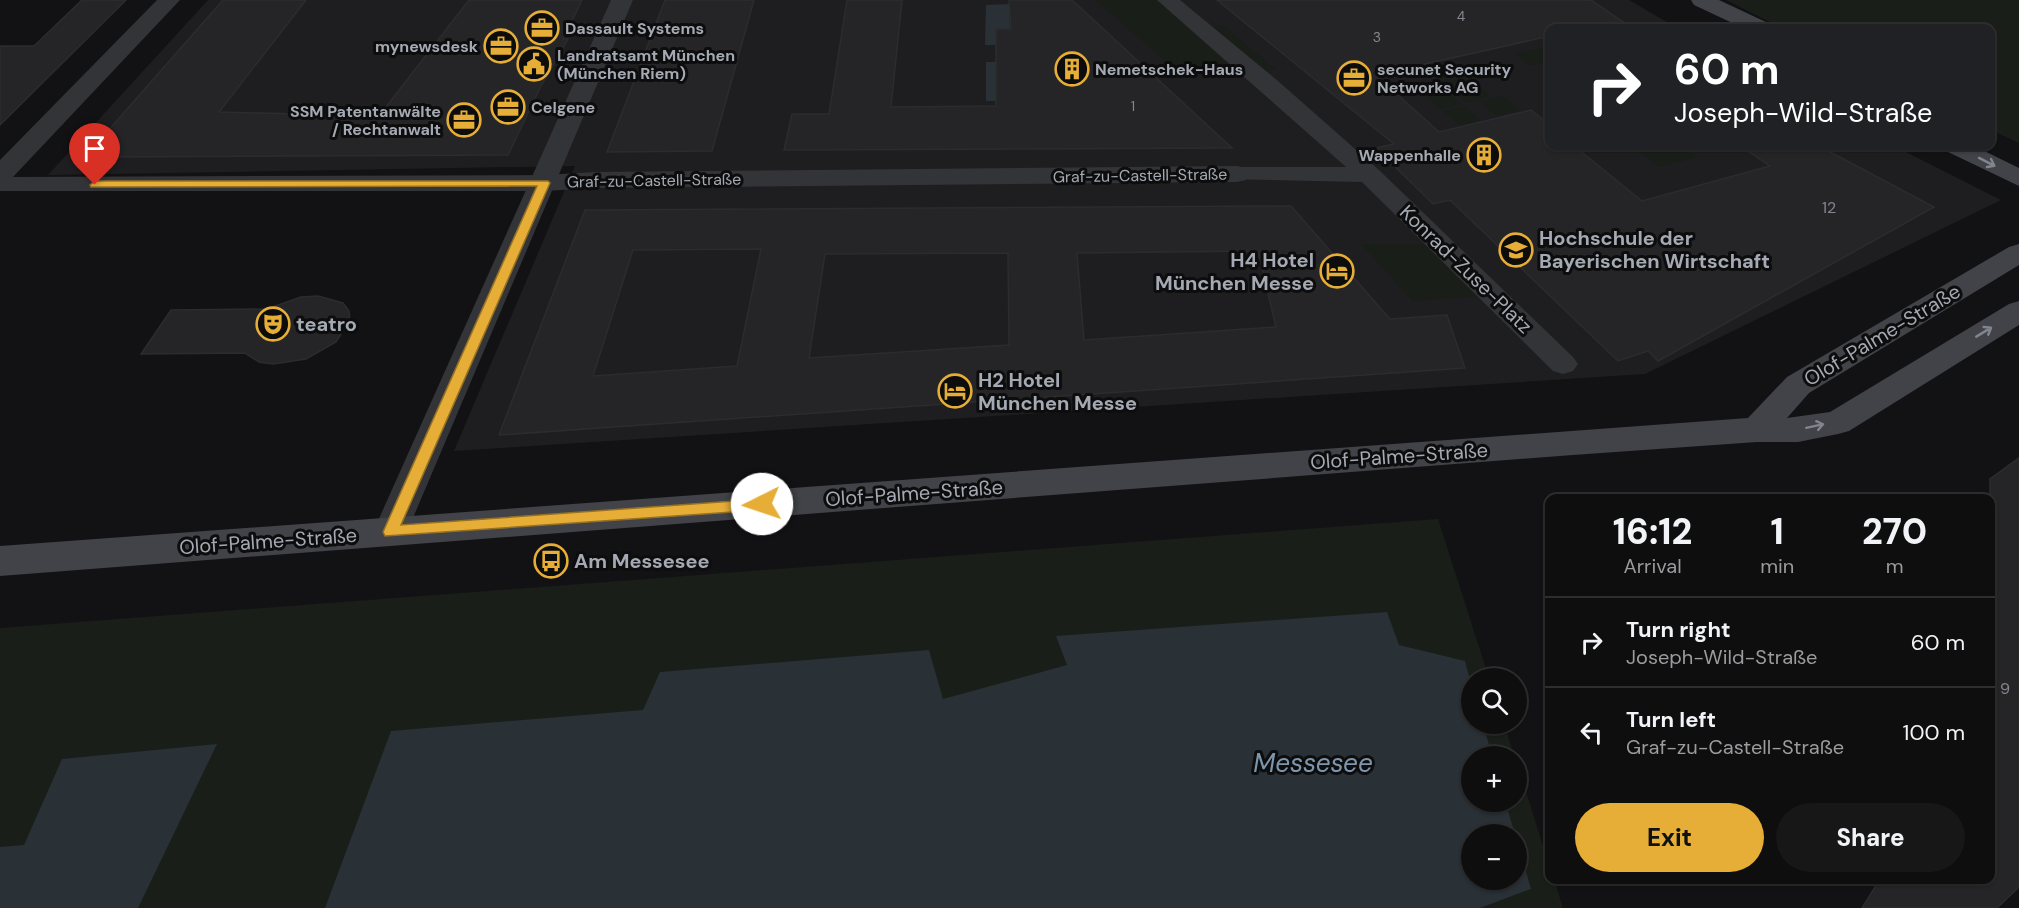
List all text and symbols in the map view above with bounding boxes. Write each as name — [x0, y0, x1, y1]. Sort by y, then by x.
house number: 4 — [1457, 7, 1466, 25]
office icon: Dassault Systems — [524, 10, 560, 46]
place label: Dassault Systems — [565, 18, 704, 39]
office icon: mynewsdesk — [483, 28, 519, 64]
house number: 3 — [1373, 28, 1381, 46]
place label: mynewsdesk — [375, 36, 479, 57]
text: 60 m — [1674, 42, 1780, 97]
place label: Landratsamt München (München Riem) — [557, 45, 735, 84]
public building icon: Landratsamt München (München Riem) — [516, 46, 552, 82]
icon: right — [1575, 48, 1653, 126]
building icon: Nemetschek-Haus — [1054, 51, 1090, 87]
place label: Nemetschek-Haus — [1095, 59, 1243, 80]
place label: secunet Security Networks AG — [1377, 59, 1512, 98]
office icon: secunet Security Networks AG — [1336, 60, 1372, 96]
office icon: Celgene — [490, 89, 526, 125]
text: Joseph-Wild-Straße — [1674, 95, 1932, 130]
place label: Celgene — [531, 97, 595, 118]
house number: 1 — [1131, 97, 1135, 115]
place label: SSM Patentanwälte / Rechtanwalt — [290, 101, 441, 140]
office icon: SSM Patentanwälte / Rechtanwalt — [446, 102, 482, 138]
pin — [69, 123, 120, 185]
icon: arrive — [78, 132, 111, 165]
building icon: Wappenhalle — [1466, 137, 1502, 173]
place label: Wappenhalle — [1358, 145, 1461, 166]
one-way arrow — [1978, 156, 1995, 168]
street label: Graf-zu-Castell-Straße — [1053, 163, 1227, 188]
street label: Graf-zu-Castell-Straße — [567, 168, 741, 193]
house number: 12 — [1822, 197, 1836, 218]
street label: Konrad-Zuse-Platz — [1394, 199, 1538, 339]
place label: Hochschule der Bayerischen Wirtschaft — [1539, 225, 1770, 274]
school or university icon: Hochschule der Bayerischen Wirtschaft — [1498, 232, 1534, 268]
place label: H4 Hotel München Messe — [1155, 247, 1314, 296]
hotel icon: H4 Hotel München Messe — [1319, 253, 1355, 289]
street label: Olof-Palme-Straße — [1799, 278, 1965, 392]
theatre icon: teatro — [255, 306, 291, 342]
place label: teatro — [296, 311, 357, 337]
one-way arrow — [1975, 326, 1992, 338]
place label: H2 Hotel München Messe — [978, 367, 1137, 416]
hotel icon: H2 Hotel München Messe — [937, 373, 973, 409]
one-way arrow — [1805, 420, 1824, 432]
street label: Olof-Palme-Straße — [1309, 437, 1489, 475]
position arrow — [730, 472, 794, 536]
street label: Olof-Palme-Straße — [824, 474, 1004, 512]
text: 16:12 — [1613, 508, 1692, 555]
text: 1 — [1771, 508, 1784, 555]
text: 270 — [1862, 508, 1927, 555]
street label: Olof-Palme-Straße — [178, 522, 358, 560]
bus stop icon: Am Messesee — [533, 543, 569, 579]
place label: Am Messesee — [574, 548, 710, 574]
text: Arrival — [1623, 553, 1682, 579]
text: min — [1760, 553, 1794, 579]
text: m — [1886, 553, 1904, 579]
text: Turn right — [1626, 615, 1731, 644]
icon: right — [1575, 626, 1608, 659]
text: 60 m — [1911, 628, 1965, 657]
text: Joseph-Wild-Straße — [1626, 644, 1817, 670]
map controls — [1461, 668, 1527, 890]
button: search — [1461, 668, 1527, 734]
house number: 9 — [2000, 678, 2010, 699]
text: Turn left — [1626, 705, 1716, 734]
icon: left — [1575, 716, 1608, 749]
text: 100 m — [1903, 718, 1965, 747]
text: Graf-zu-Castell-Straße — [1626, 734, 1844, 760]
water label: Messesee — [1253, 746, 1373, 780]
button: + — [1461, 746, 1527, 812]
button: Exit — [1575, 803, 1764, 872]
button: Share — [1776, 803, 1965, 872]
button: − — [1461, 824, 1527, 890]

